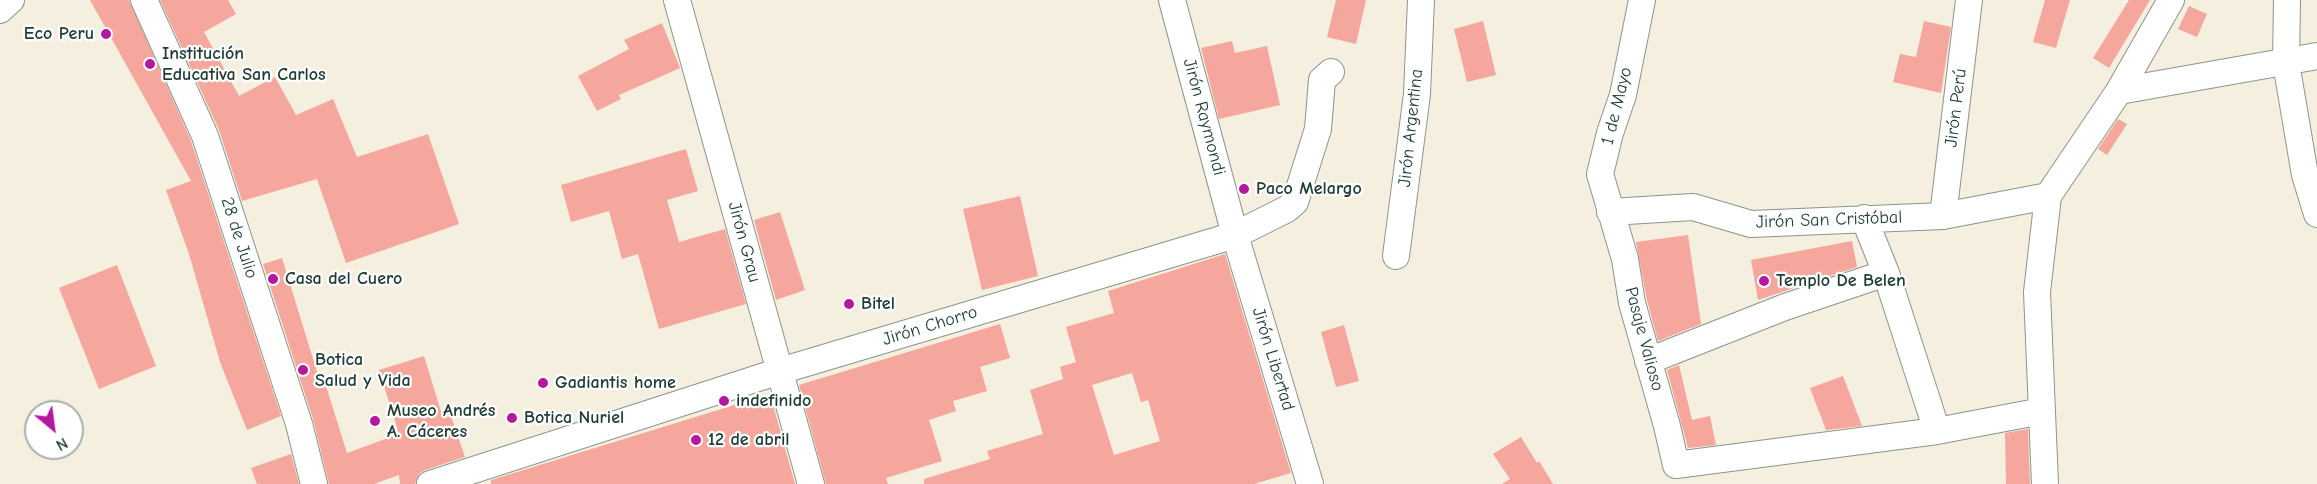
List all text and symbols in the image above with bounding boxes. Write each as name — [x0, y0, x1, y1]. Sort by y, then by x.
place label: Eco Peru — [24, 23, 94, 45]
marker: Eco Peru — [99, 27, 113, 41]
place label: Institución Educativa San Carlos — [162, 43, 326, 86]
street label: Jirón Raymondi — [1178, 56, 1230, 178]
marker: Institución Educativa San Carlos — [143, 57, 157, 71]
street label: 1 de Mayo — [1597, 65, 1637, 147]
street label: Jirón Perú — [1940, 67, 1972, 149]
street label: Jirón Argentina — [1394, 68, 1428, 188]
place label: Paco Melargo — [1256, 178, 1362, 200]
marker: Paco Melargo — [1237, 182, 1251, 196]
street label: 28 de Julio — [216, 195, 262, 281]
street label: Jirón Grau — [723, 199, 765, 285]
street label: Jirón San Cristóbal — [1755, 207, 1903, 233]
place label: Casa del Cuero — [285, 268, 402, 290]
place label: Templo De Belen — [1776, 270, 1906, 292]
marker: Casa del Cuero — [266, 272, 280, 286]
marker: Templo De Belen — [1757, 274, 1771, 288]
street label: Pasaje Valioso — [1620, 285, 1668, 393]
place label: Bitel — [861, 293, 895, 315]
marker: Bitel — [842, 297, 856, 311]
street label: Jirón Chorro — [880, 301, 980, 351]
street label: Jirón Libertad — [1247, 305, 1299, 413]
place label: Botica Salud y Vida — [315, 349, 411, 392]
marker: Botica Salud y Vida — [296, 363, 310, 377]
place label: Gadiantis home — [555, 372, 676, 394]
marker: Gadiantis home — [536, 376, 550, 390]
place label: indefinido — [736, 390, 811, 412]
marker: indefinido — [717, 394, 731, 408]
north arrow — [24, 400, 84, 460]
place label: Museo Andrés A. Cáceres — [387, 400, 495, 442]
place label: Botica Nuriel — [524, 407, 624, 429]
marker: Botica Nuriel — [505, 411, 519, 425]
marker: Museo Andrés A. Cáceres — [368, 414, 382, 428]
place label: 12 de abril — [708, 429, 790, 451]
marker: 12 de abril — [689, 433, 703, 447]
text: N — [53, 434, 71, 454]

